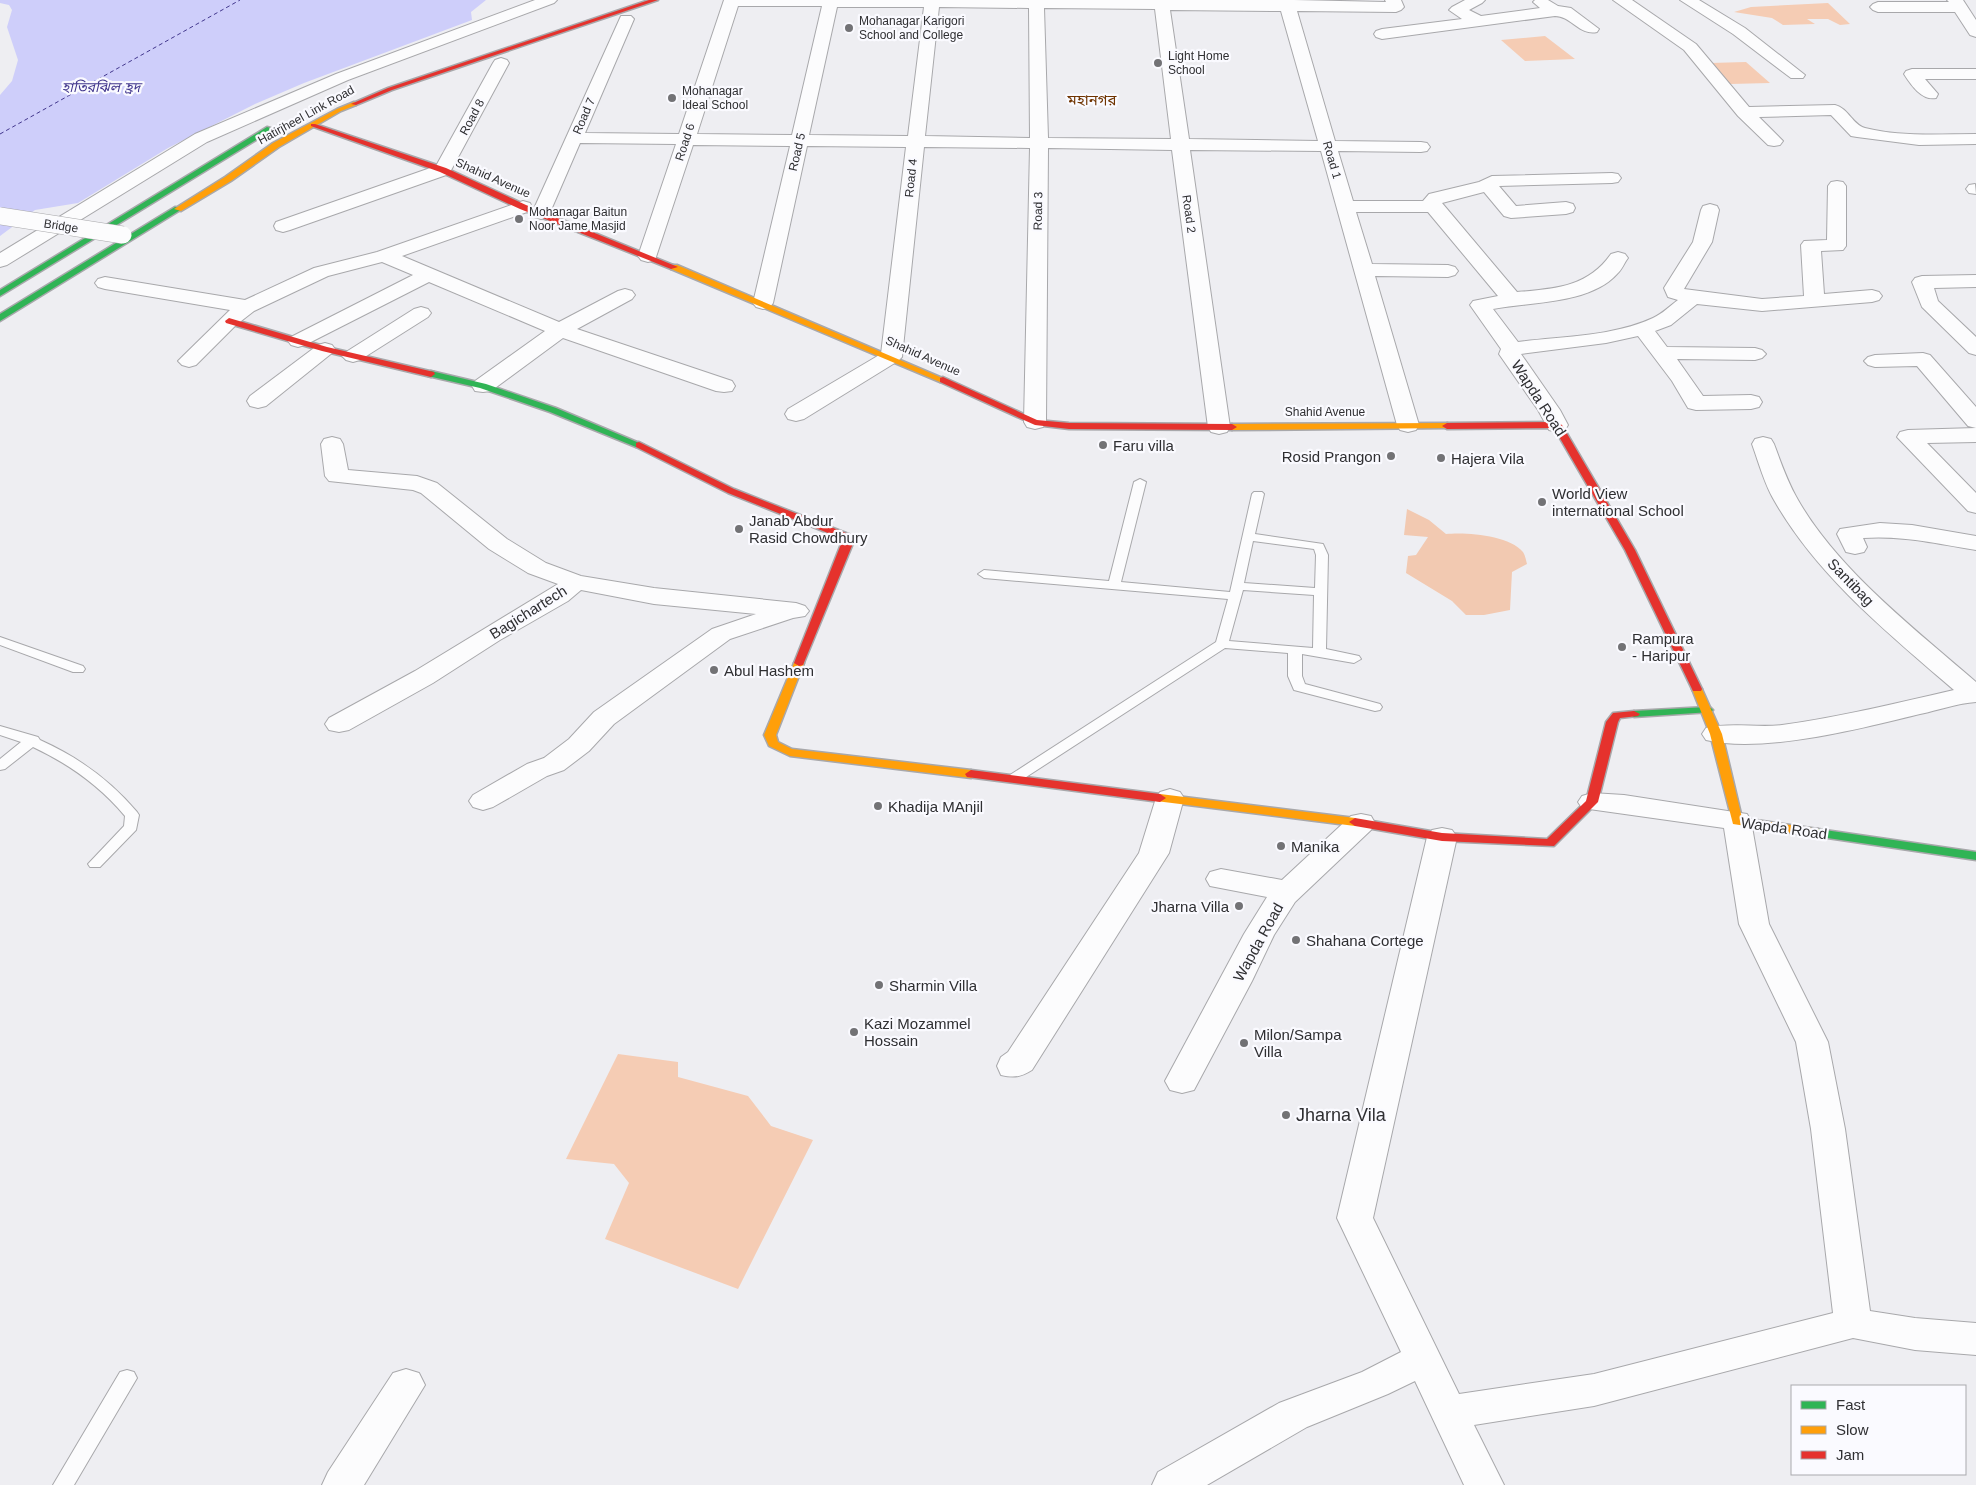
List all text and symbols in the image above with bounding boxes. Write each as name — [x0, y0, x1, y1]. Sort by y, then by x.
place label: Mohanagar Karigori School and College — [859, 14, 964, 42]
marker: Mohanagar Karigori School and College — [843, 22, 855, 34]
place label: Light Home School — [1168, 49, 1230, 77]
marker: Light Home School — [1152, 57, 1164, 69]
water label: হাতিরঝিল হ্রদ — [62, 79, 144, 95]
street label: Hatirjheel Link Road — [255, 83, 357, 147]
place label: Mohanagar Ideal School — [682, 84, 748, 112]
district label: মহানগর — [1067, 91, 1117, 108]
marker: Mohanagar Ideal School — [666, 92, 678, 104]
street label: Road 7 — [570, 95, 598, 137]
street label: Road 8 — [457, 96, 487, 137]
street label: Road 6 — [672, 121, 698, 163]
street label: Road 5 — [786, 131, 808, 172]
street label: Road 1 — [1320, 139, 1344, 181]
street label: Shahid Avenue — [453, 155, 533, 201]
street label: Road 4 — [902, 158, 920, 198]
street label: Road 3 — [1031, 191, 1045, 230]
street label: Road 2 — [1179, 194, 1199, 234]
place label: Mohanagar Baitun Noor Jame Masjid — [529, 205, 627, 233]
marker: Mohanagar Baitun Noor Jame Masjid — [513, 213, 525, 225]
street label: Bridge — [43, 216, 80, 236]
street label: Shahid Avenue — [883, 333, 963, 379]
street label: Wapda Road — [1508, 357, 1570, 439]
street label: Shahid Avenue — [1285, 405, 1366, 419]
place label: Faru villa — [1113, 437, 1175, 454]
marker: Faru villa — [1097, 439, 1109, 451]
place label: Rosid Prangon — [1282, 448, 1381, 465]
marker: Rosid Prangon — [1385, 450, 1397, 462]
place label: Hajera Vila — [1451, 450, 1525, 467]
marker: Hajera Vila — [1435, 452, 1447, 464]
place label: World View international School — [1552, 485, 1684, 519]
marker: World View international School — [1536, 496, 1548, 508]
place label: Janab Abdur Rasid Chowdhury — [749, 512, 868, 546]
marker: Janab Abdur Rasid Chowdhury — [733, 523, 745, 535]
street label: Santibag — [1824, 555, 1878, 609]
street label: Bagichartech — [486, 582, 570, 642]
place label: Rampura - Haripur — [1632, 630, 1694, 664]
marker: Rampura - Haripur — [1616, 641, 1628, 653]
place label: Abul Hashem — [724, 662, 814, 679]
marker: Abul Hashem — [708, 664, 720, 676]
place label: Khadija MAnjil — [888, 798, 983, 815]
marker: Khadija MAnjil — [872, 800, 884, 812]
street label: Wapda Road — [1740, 814, 1828, 842]
place label: Manika — [1291, 838, 1340, 855]
marker: Manika — [1275, 840, 1287, 852]
place label: Jharna Villa — [1151, 898, 1230, 915]
street label: Wapda Road — [1229, 900, 1287, 984]
marker: Jharna Villa — [1233, 900, 1245, 912]
place label: Shahana Cortege — [1306, 932, 1424, 949]
marker: Shahana Cortege — [1290, 934, 1302, 946]
place label: Sharmin Villa — [889, 977, 978, 994]
marker: Sharmin Villa — [873, 979, 885, 991]
place label: Kazi Mozammel Hossain — [864, 1015, 971, 1049]
marker: Kazi Mozammel Hossain — [848, 1026, 860, 1038]
place label: Milon/Sampa Villa — [1254, 1026, 1342, 1060]
marker: Milon/Sampa Villa — [1238, 1037, 1250, 1049]
place label: Jharna Vila — [1296, 1105, 1387, 1125]
marker: Jharna Vila — [1280, 1109, 1292, 1121]
legend — [1791, 1385, 1966, 1475]
text: Fast — [1836, 1396, 1866, 1413]
text: Slow — [1836, 1421, 1869, 1438]
text: Jam — [1836, 1446, 1864, 1463]

